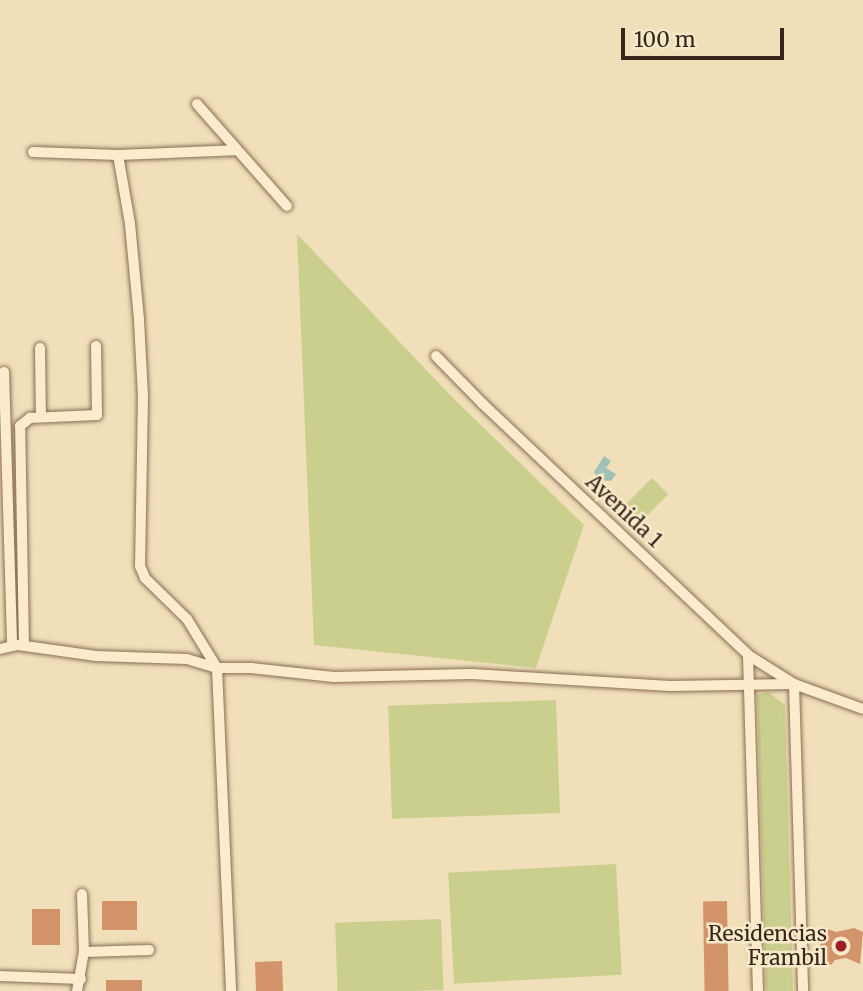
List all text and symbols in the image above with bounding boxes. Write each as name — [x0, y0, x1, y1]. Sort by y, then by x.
scale bar — [625, 14, 788, 58]
text: 100 m — [634, 26, 696, 53]
street label: Avenida 1 — [581, 469, 667, 553]
place label: Residencias Frambil — [708, 921, 827, 971]
marker: Residencias Frambil — [833, 938, 849, 954]

